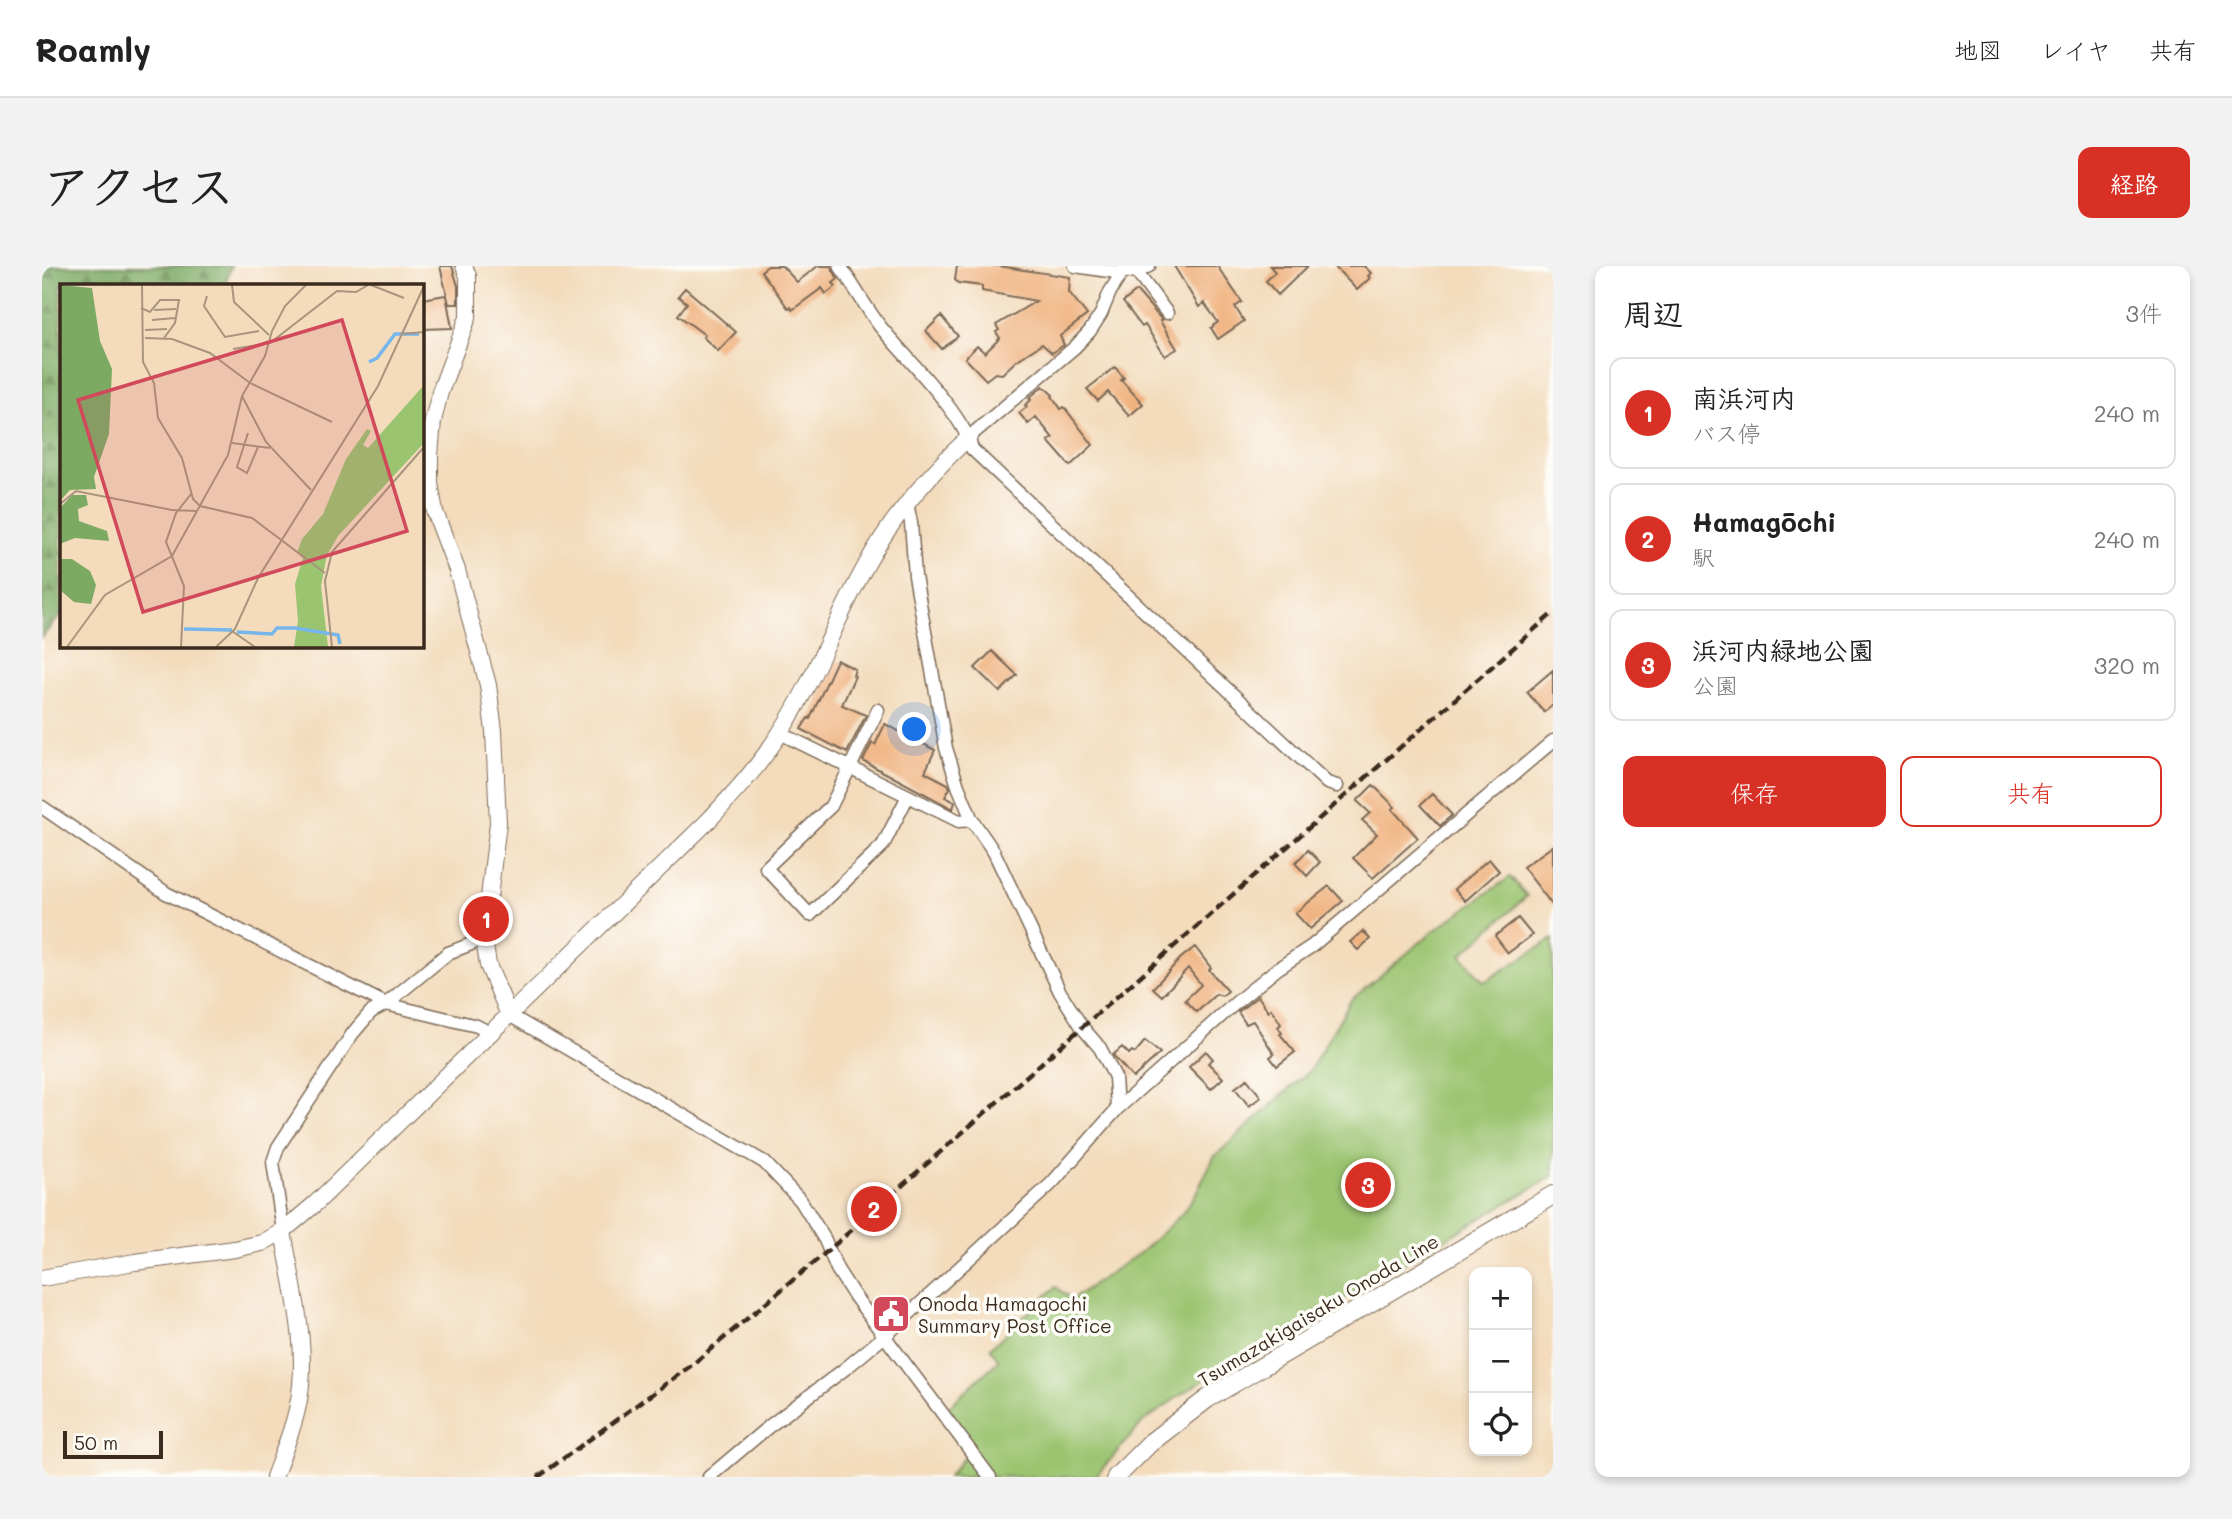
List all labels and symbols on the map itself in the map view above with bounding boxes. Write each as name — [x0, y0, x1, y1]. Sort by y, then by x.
inset map — [60, 284, 424, 648]
your location — [897, 712, 931, 746]
pin: 1 — [463, 893, 509, 945]
pin: 3 — [1345, 1159, 1391, 1211]
pin: 2 — [851, 1183, 897, 1235]
street label: Tsumazakigaisaku Onoda Line — [1193, 1228, 1443, 1392]
place label: Onoda Hamagochi Summary Post Office — [918, 1291, 1112, 1338]
public building icon: Onoda Hamagochi Summary Post Office — [870, 1293, 912, 1335]
scale bar — [63, 1428, 163, 1460]

